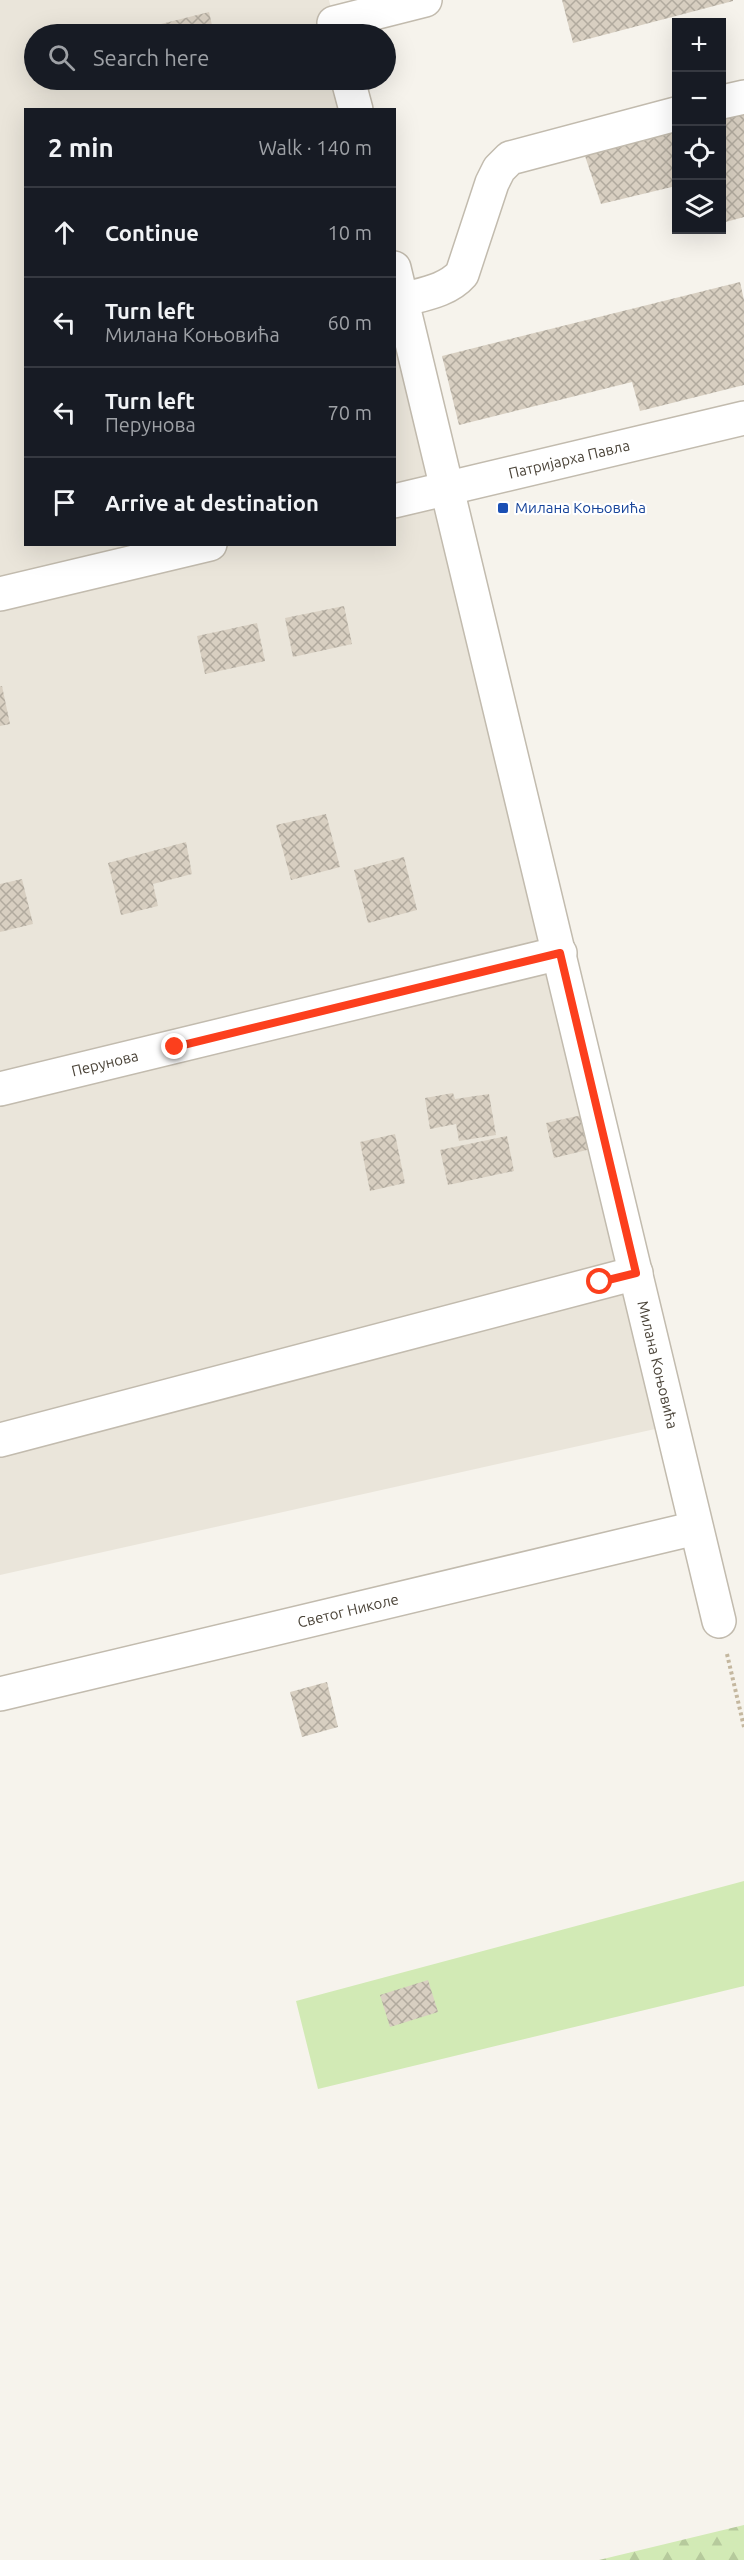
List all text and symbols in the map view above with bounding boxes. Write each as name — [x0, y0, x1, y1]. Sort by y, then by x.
map controls — [672, 18, 726, 234]
button: + — [672, 18, 726, 72]
search box — [24, 24, 396, 90]
icon: search — [45, 41, 78, 74]
text: Search here — [93, 45, 209, 70]
button: − — [672, 72, 726, 126]
button: locate — [672, 126, 726, 180]
text: 2 min — [48, 133, 114, 162]
text: Walk · 140 m — [259, 136, 372, 159]
button: layers — [672, 180, 726, 234]
icon: ahead — [48, 216, 81, 249]
text: Continue — [105, 220, 199, 245]
text: 10 m — [328, 221, 372, 244]
text: Turn left — [105, 298, 195, 323]
icon: left — [48, 306, 81, 339]
text: 60 m — [328, 311, 372, 334]
text: Милана Коњовића — [105, 323, 280, 346]
text: Turn left — [105, 388, 195, 413]
icon: left — [48, 396, 81, 429]
text: 70 m — [328, 401, 372, 424]
text: Перунова — [105, 413, 196, 436]
street label: Патријарха Павла — [507, 436, 631, 482]
icon: arrive — [48, 486, 81, 519]
text: Arrive at destination — [105, 490, 319, 515]
place label: Милана Коњовића — [515, 499, 646, 516]
marker: Милана Коњовића — [496, 501, 510, 515]
route end — [161, 1033, 187, 1059]
street label: Перунова — [70, 1047, 140, 1079]
route start — [586, 1268, 612, 1294]
street label: Милана Коњовића — [634, 1299, 682, 1430]
street label: Светог Николе — [296, 1590, 400, 1631]

